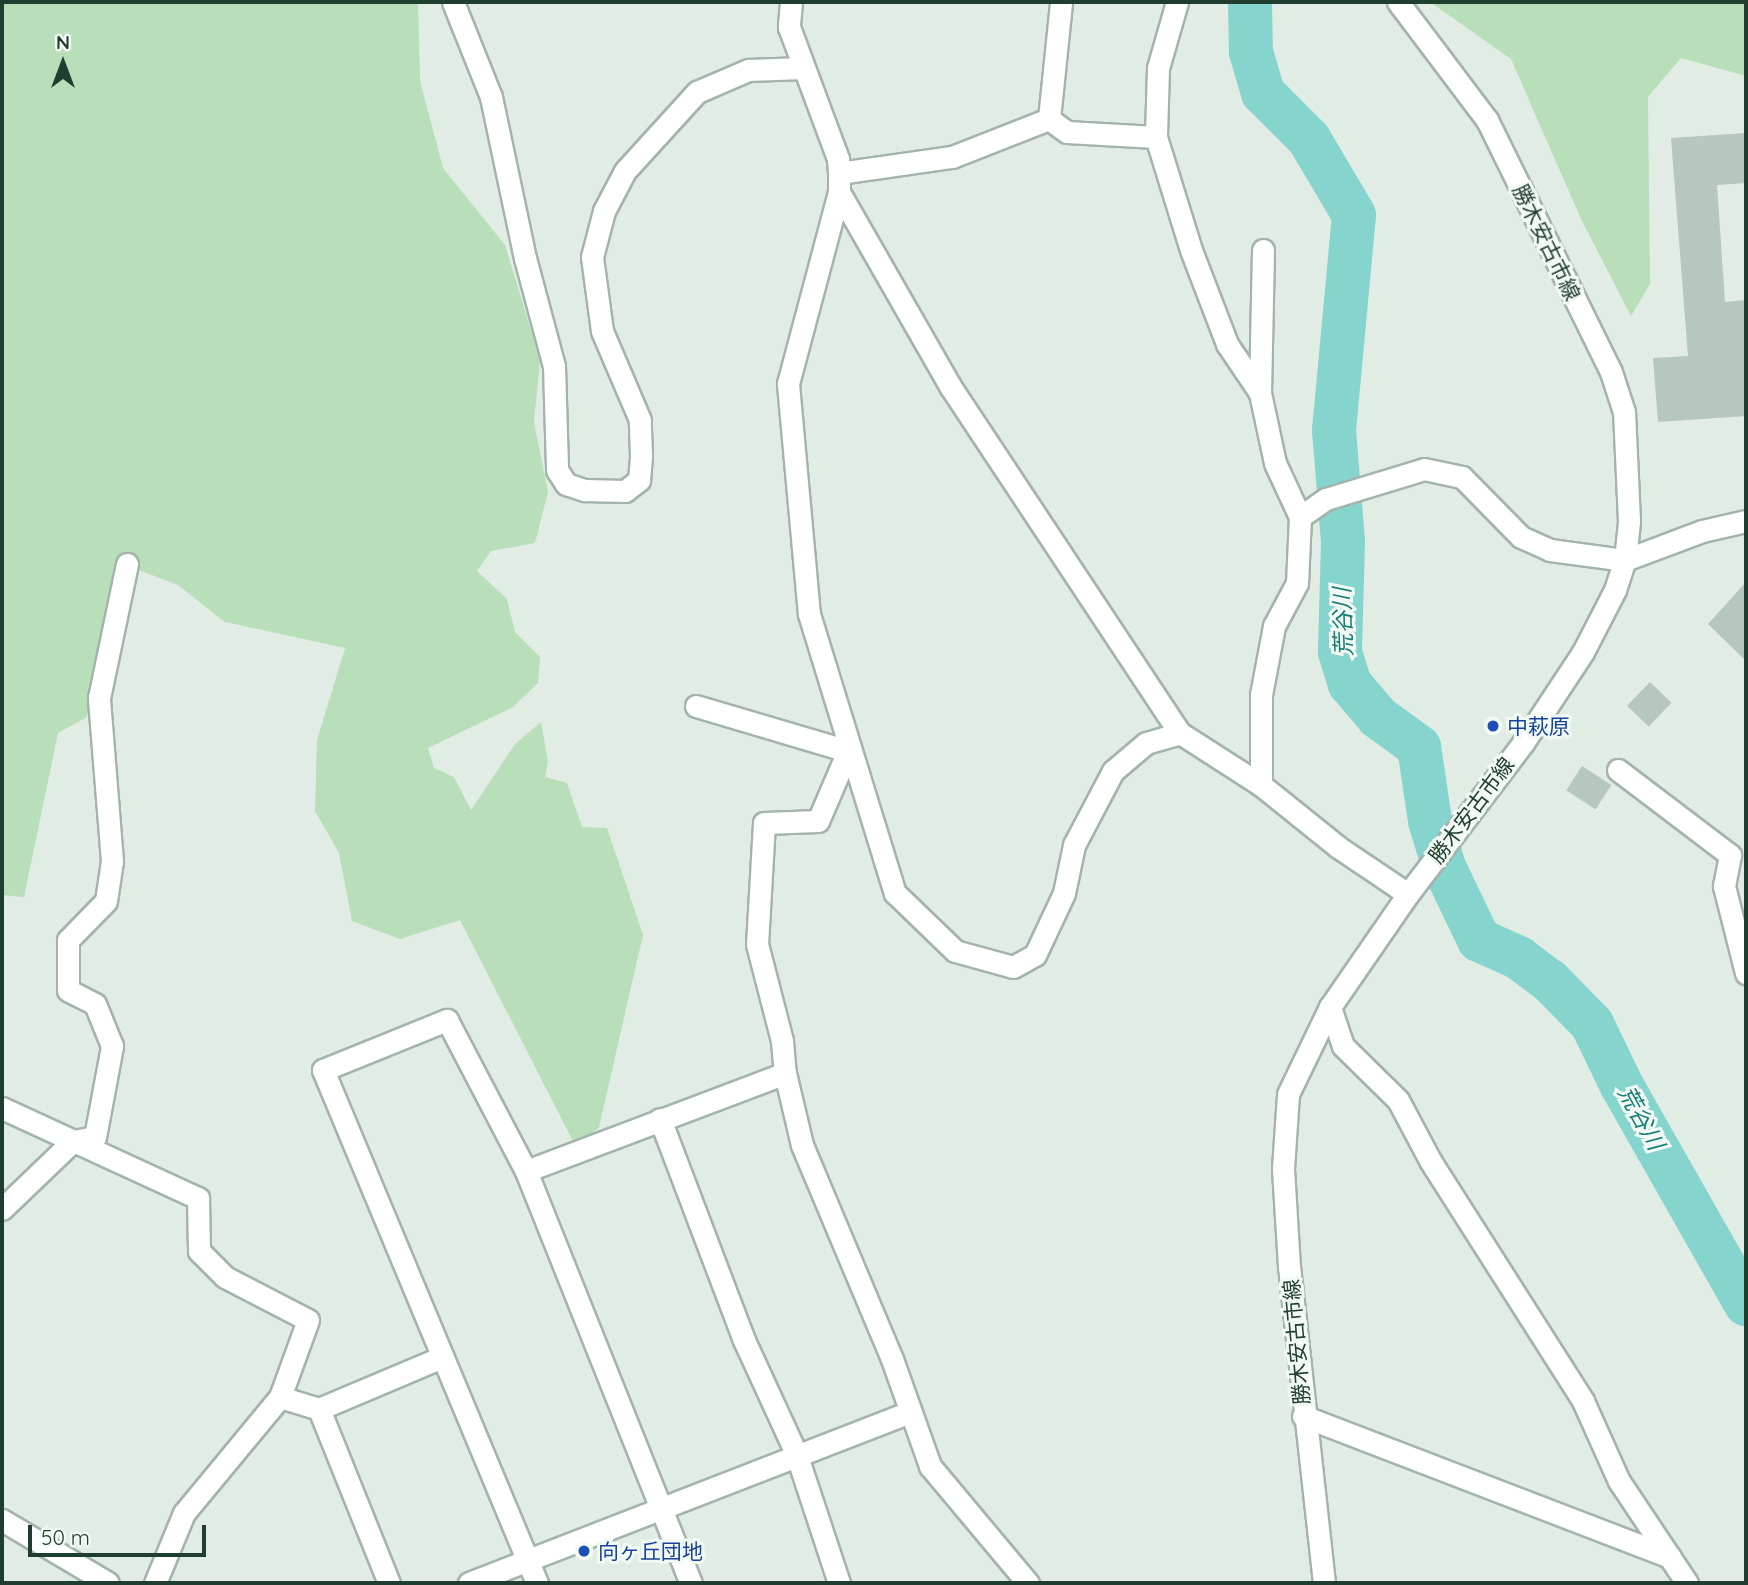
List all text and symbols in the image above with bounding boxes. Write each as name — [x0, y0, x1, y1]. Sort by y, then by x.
north arrow — [28, 28, 98, 98]
text: N — [56, 30, 70, 54]
street label: 勝木安古市線 — [1508, 180, 1586, 304]
water label: 荒谷川 — [1328, 587, 1358, 657]
place label: 中萩原 — [1507, 713, 1570, 739]
marker: 中萩原 — [1485, 718, 1501, 734]
street label: 勝木安古市線 — [1423, 752, 1519, 868]
water label: 荒谷川 — [1612, 1081, 1670, 1155]
street label: 勝木安古市線 — [1278, 1278, 1314, 1406]
scale bar — [32, 1512, 210, 1556]
text: 50 m — [41, 1524, 90, 1550]
place label: 向ヶ丘団地 — [598, 1538, 703, 1564]
marker: 向ヶ丘団地 — [576, 1543, 592, 1559]

